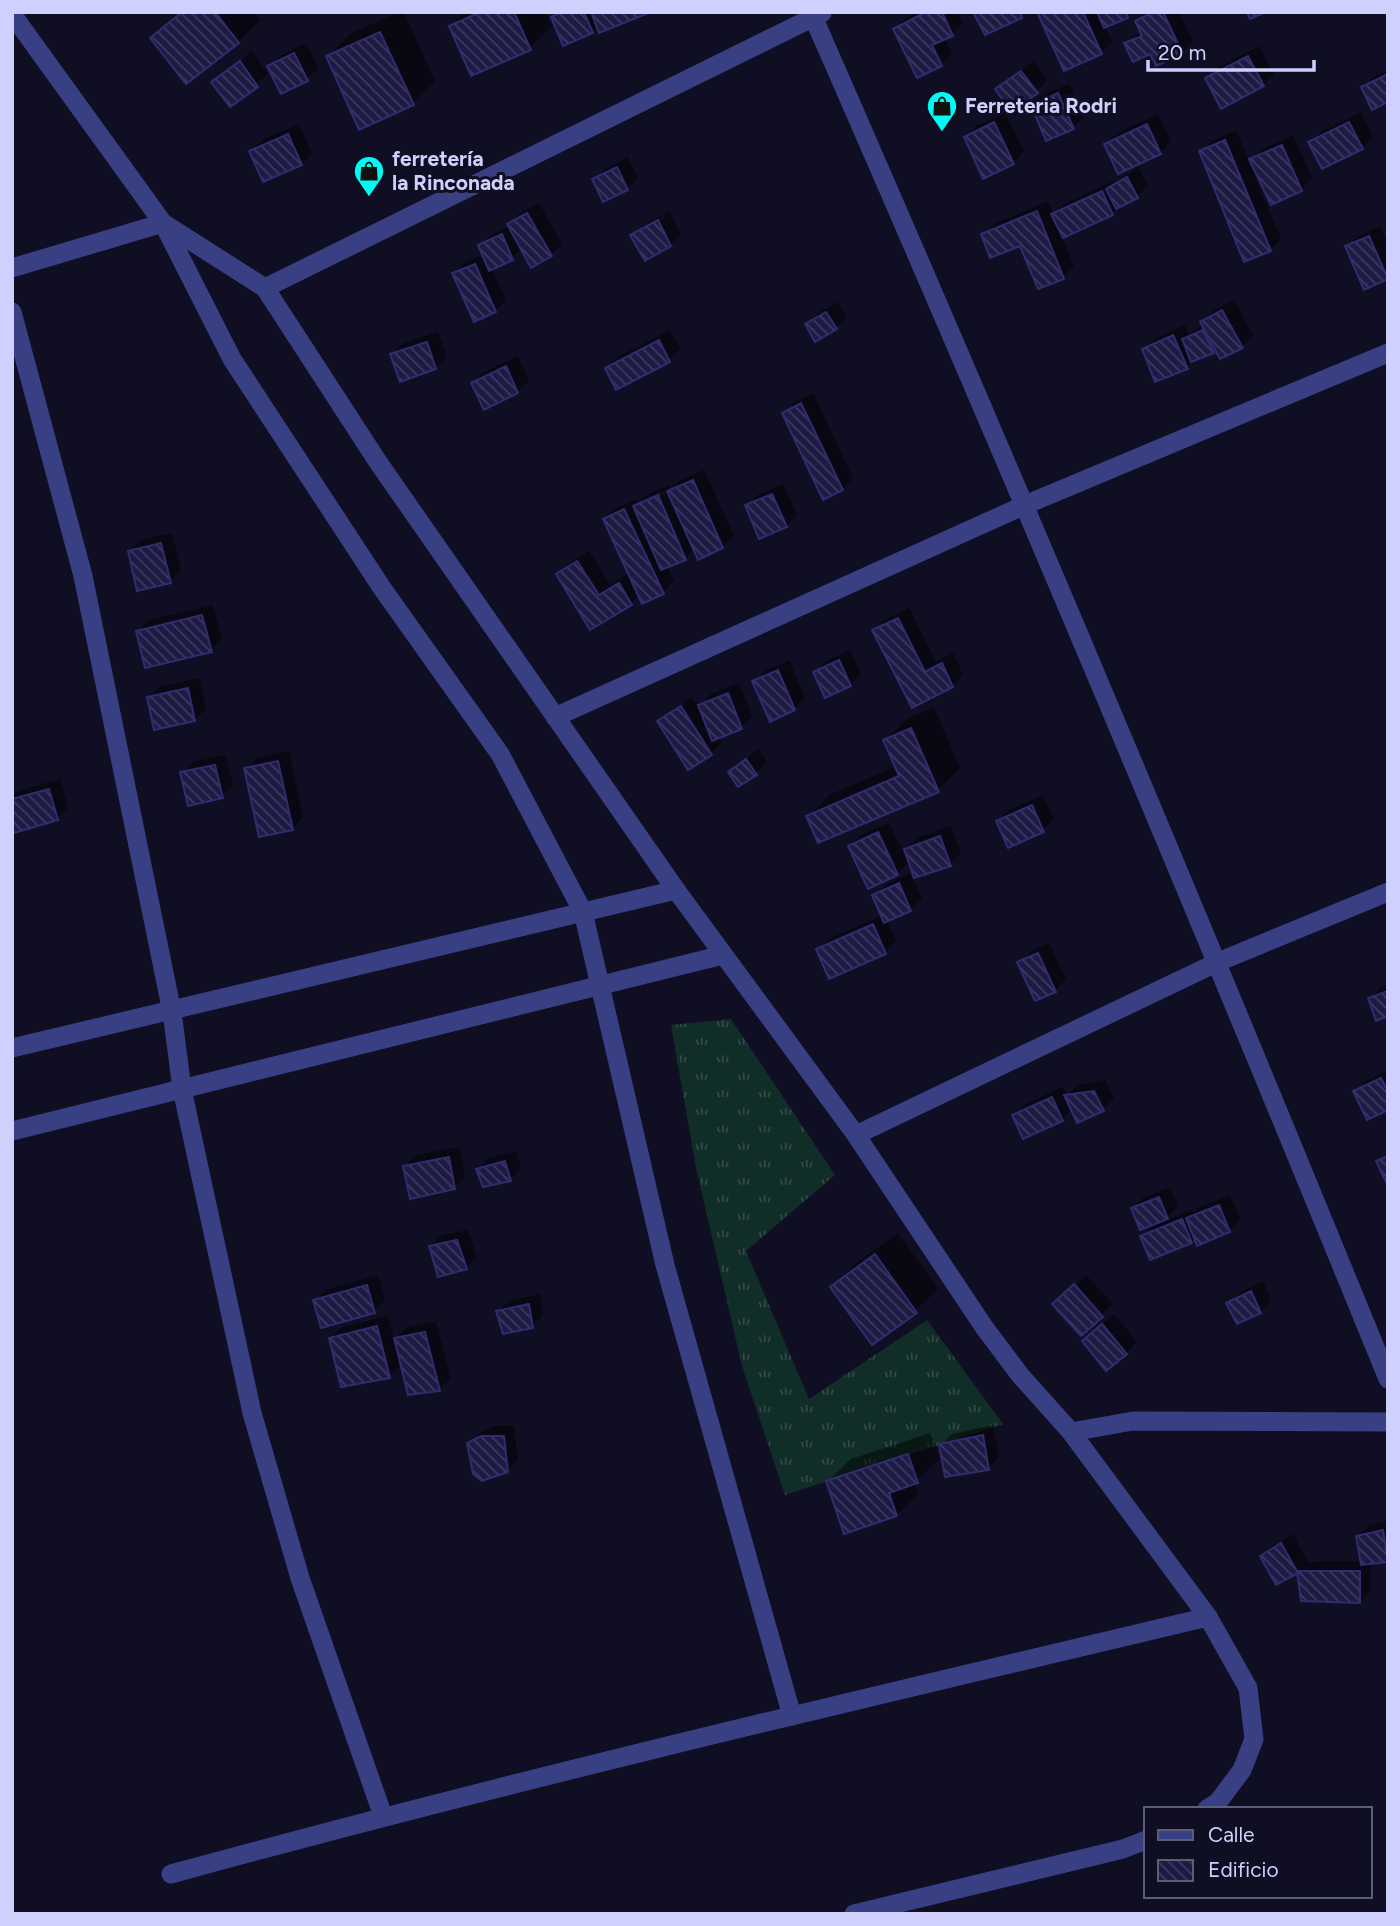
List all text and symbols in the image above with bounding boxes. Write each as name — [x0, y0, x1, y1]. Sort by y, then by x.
scale bar — [1148, 28, 1314, 72]
text: 20 m — [1158, 40, 1206, 65]
shop icon: Ferreteria Rodri — [925, 89, 959, 133]
place label: Ferreteria Rodri — [965, 93, 1117, 118]
place label: ferretería la Rinconada — [392, 146, 515, 195]
shop icon: ferretería la Rinconada — [352, 154, 386, 198]
legend — [1144, 1807, 1372, 1898]
text: Calle — [1208, 1822, 1255, 1847]
text: Edificio — [1208, 1857, 1279, 1882]

